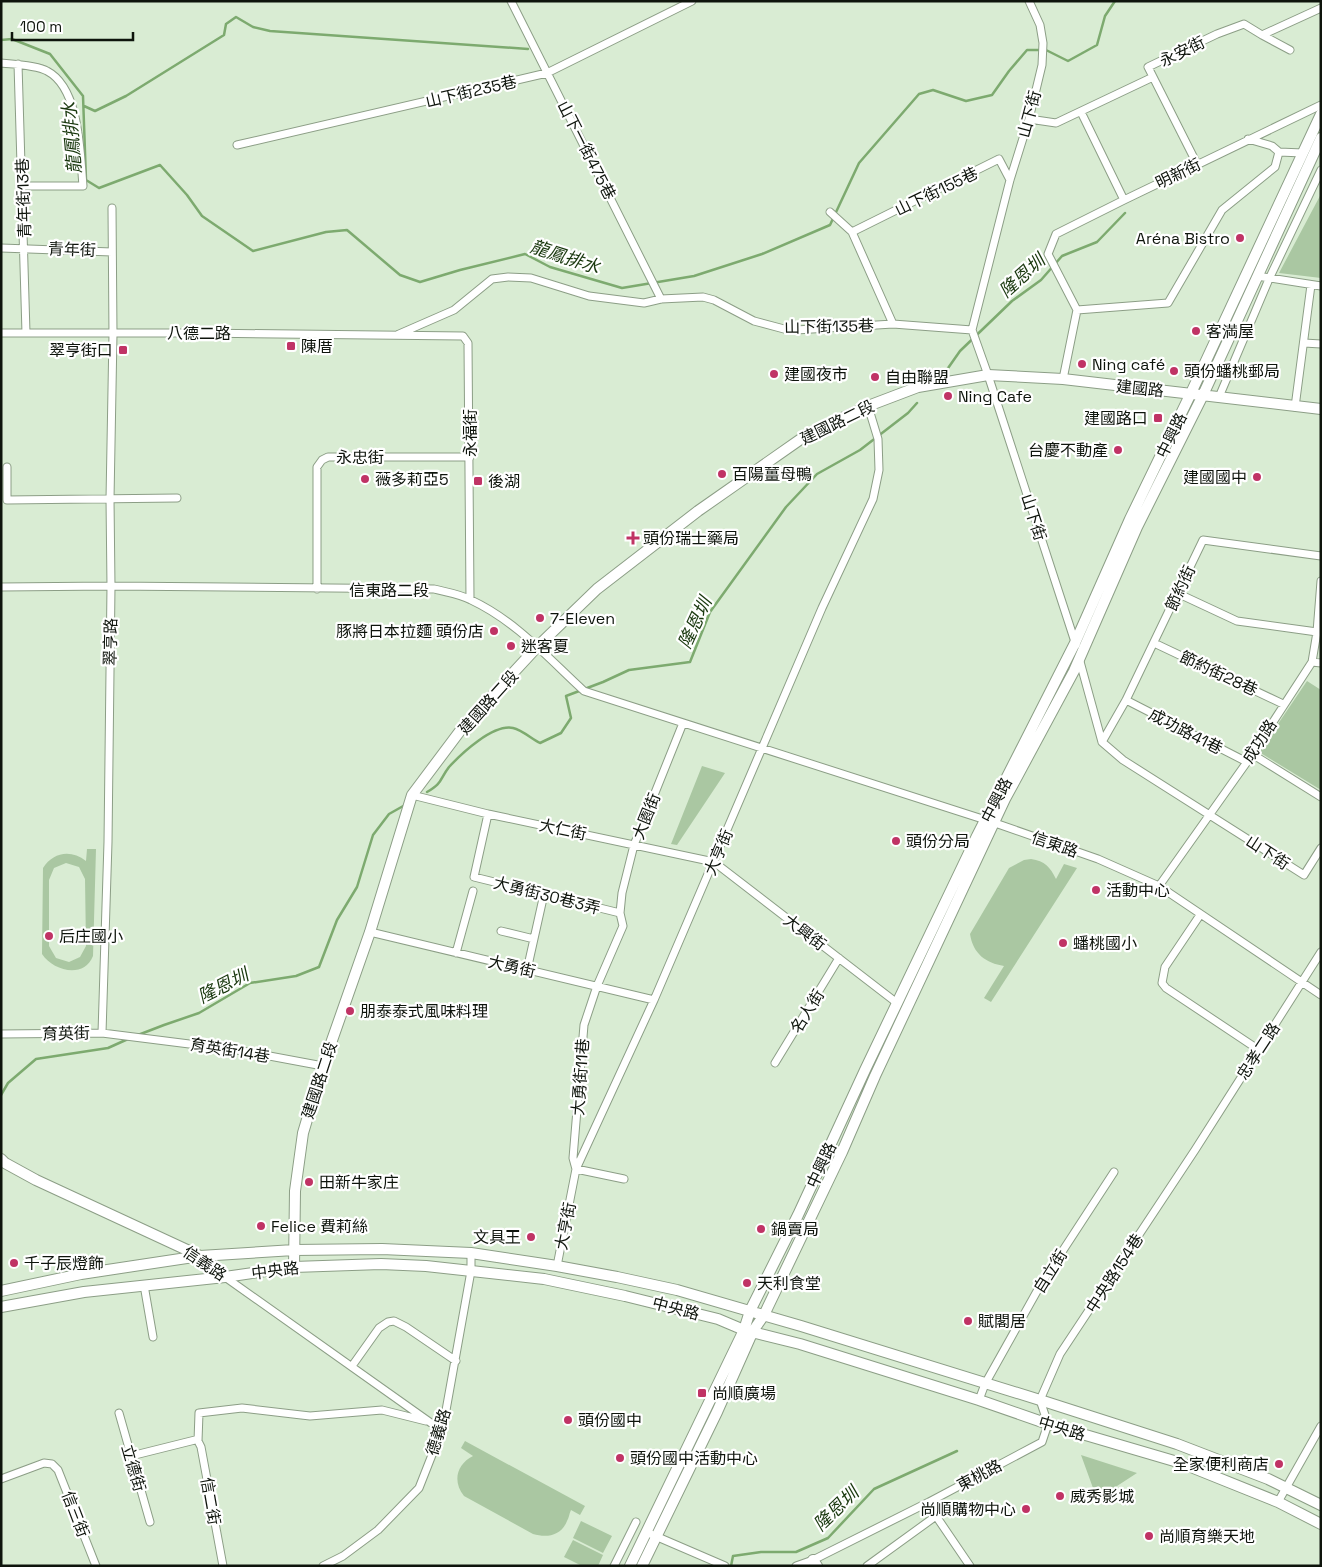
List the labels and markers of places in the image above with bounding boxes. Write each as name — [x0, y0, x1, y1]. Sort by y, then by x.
place label: Aréna Bistro — [1136, 228, 1230, 249]
marker: Aréna Bistro — [1234, 232, 1246, 244]
place label: 客満屋 — [1206, 321, 1254, 342]
marker: 客満屋 — [1190, 325, 1202, 337]
place label: 陳厝 — [301, 336, 333, 357]
place label: 翠亨街口 — [49, 340, 113, 361]
marker: 陳厝 — [285, 340, 297, 352]
marker: 翠亨街口 — [117, 344, 129, 356]
place label: Ning café — [1092, 354, 1165, 375]
marker: Ning café — [1076, 358, 1088, 370]
place label: 頭份蟠桃郵局 — [1184, 361, 1280, 382]
place label: 建國夜市 — [784, 364, 848, 385]
marker: 頭份蟠桃郵局 — [1168, 365, 1180, 377]
place label: 自由聯盟 — [885, 367, 949, 388]
marker: 建國夜市 — [768, 368, 780, 380]
marker: 自由聯盟 — [869, 371, 881, 383]
place label: Ning Cafe — [958, 386, 1032, 407]
marker: Ning Cafe — [942, 390, 954, 402]
place label: 建國路口 — [1084, 408, 1148, 429]
marker: 建國路口 — [1152, 412, 1164, 424]
place label: 台慶不動產 — [1028, 440, 1108, 461]
marker: 台慶不動產 — [1112, 444, 1124, 456]
place label: 百陽薑母鴨 — [732, 464, 812, 485]
place label: 建國國中 — [1183, 467, 1247, 488]
marker: 百陽薑母鴨 — [716, 468, 728, 480]
place label: 薇多莉亞5 — [375, 469, 449, 490]
place label: 後湖 — [488, 471, 520, 492]
marker: 建國國中 — [1251, 471, 1263, 483]
marker: 薇多莉亞5 — [359, 473, 371, 485]
marker: 後湖 — [472, 475, 484, 487]
place label: 頭份瑞士藥局 — [643, 528, 739, 549]
marker: 頭份瑞士藥局 — [627, 532, 639, 544]
place label: 7-Eleven — [550, 608, 615, 629]
marker: 7-Eleven — [534, 612, 546, 624]
place label: 豚將日本拉麵 頭份店 — [336, 621, 484, 642]
marker: 豚將日本拉麵 頭份店 — [488, 625, 500, 637]
place label: 迷客夏 — [521, 636, 569, 657]
marker: 迷客夏 — [505, 640, 517, 652]
place label: 頭份分局 — [906, 831, 970, 852]
marker: 頭份分局 — [890, 835, 902, 847]
place label: 活動中心 — [1106, 880, 1170, 901]
marker: 活動中心 — [1090, 884, 1102, 896]
place label: 后庄國小 — [59, 926, 123, 947]
marker: 后庄國小 — [43, 930, 55, 942]
place label: 蟠桃國小 — [1073, 933, 1137, 954]
marker: 蟠桃國小 — [1057, 937, 1069, 949]
place label: 朋泰泰式風味料理 — [360, 1001, 488, 1022]
marker: 朋泰泰式風味料理 — [344, 1005, 356, 1017]
place label: 田新牛家庄 — [319, 1172, 399, 1193]
marker: 田新牛家庄 — [303, 1176, 315, 1188]
place label: Felice 費莉絲 — [271, 1216, 368, 1237]
place label: 鍋賣局 — [771, 1219, 819, 1240]
marker: Felice 費莉絲 — [255, 1220, 267, 1232]
marker: 鍋賣局 — [755, 1223, 767, 1235]
place label: 文具王 — [473, 1227, 521, 1248]
marker: 文具王 — [525, 1231, 537, 1243]
place label: 千子辰燈飾 — [24, 1253, 104, 1274]
marker: 千子辰燈飾 — [8, 1257, 20, 1269]
place label: 天利食堂 — [757, 1273, 821, 1294]
marker: 天利食堂 — [741, 1277, 753, 1289]
place label: 賦閣居 — [978, 1311, 1026, 1332]
marker: 賦閣居 — [962, 1315, 974, 1327]
place label: 尚順廣場 — [712, 1383, 776, 1404]
marker: 尚順廣場 — [696, 1387, 708, 1399]
place label: 頭份國中 — [578, 1410, 642, 1431]
marker: 頭份國中 — [562, 1414, 574, 1426]
place label: 頭份國中活動中心 — [630, 1448, 758, 1469]
marker: 頭份國中活動中心 — [614, 1452, 626, 1464]
place label: 全家便利商店 — [1173, 1454, 1269, 1475]
marker: 全家便利商店 — [1273, 1458, 1285, 1470]
place label: 威秀影城 — [1070, 1486, 1134, 1507]
marker: 威秀影城 — [1054, 1490, 1066, 1502]
place label: 尚順購物中心 — [920, 1499, 1016, 1520]
marker: 尚順購物中心 — [1020, 1503, 1032, 1515]
place label: 尚順育樂天地 — [1159, 1526, 1255, 1547]
marker: 尚順育樂天地 — [1143, 1530, 1155, 1542]

